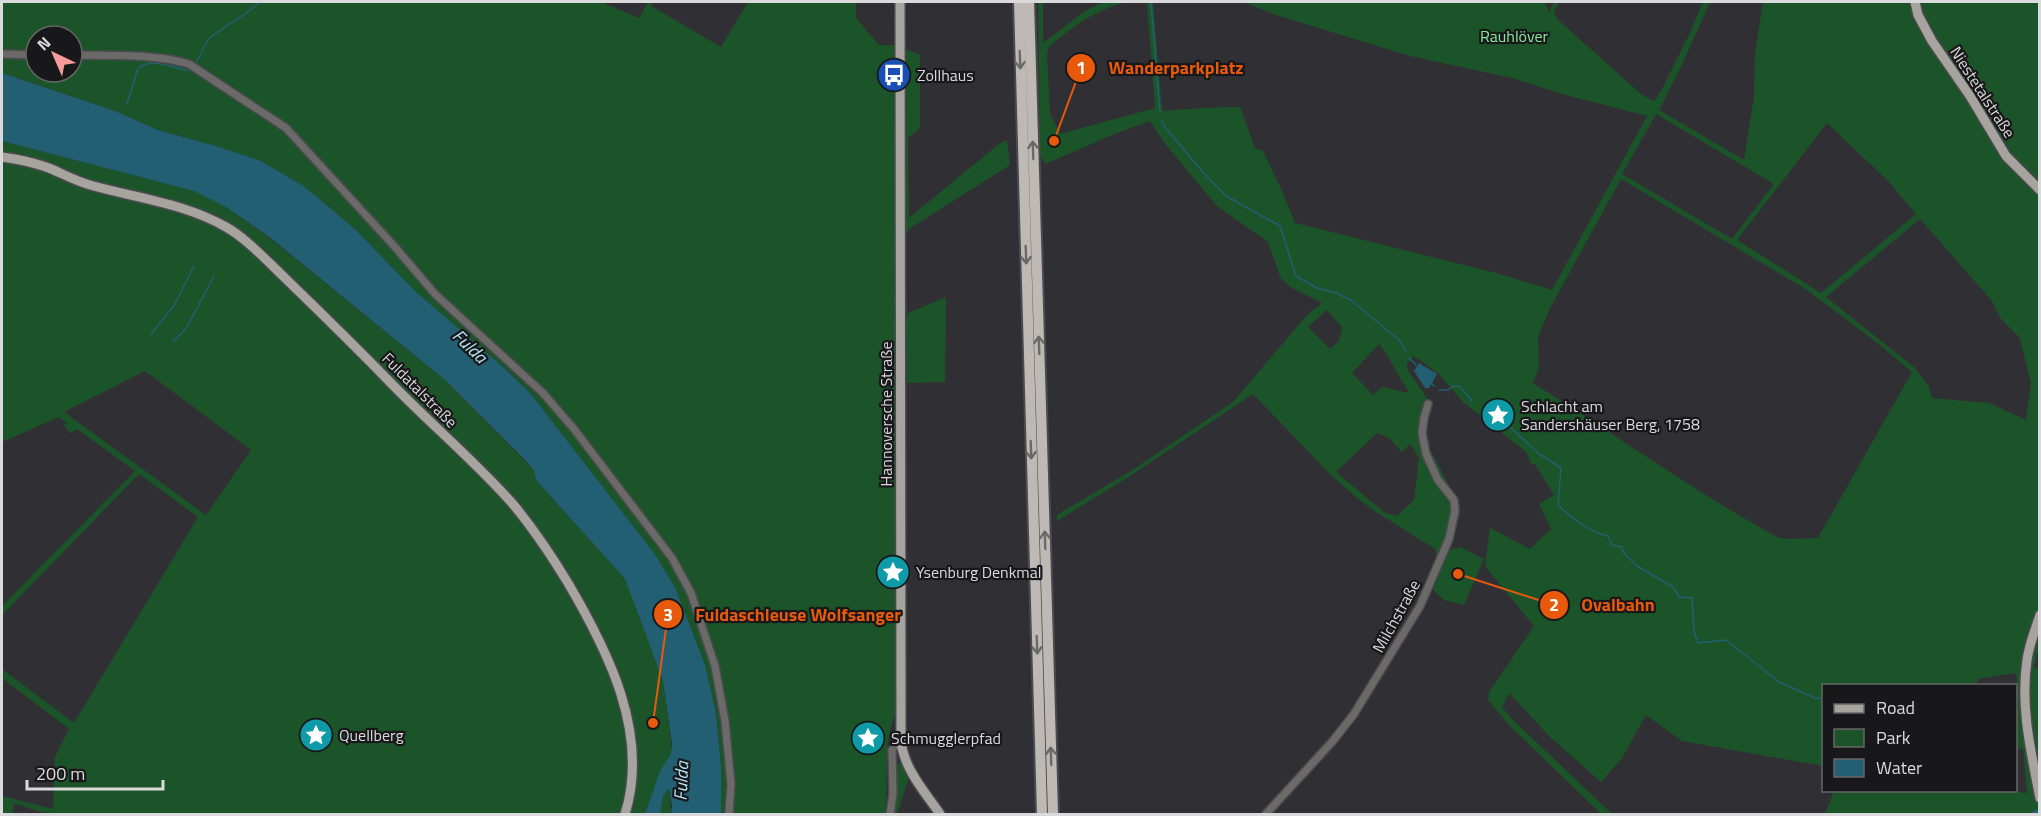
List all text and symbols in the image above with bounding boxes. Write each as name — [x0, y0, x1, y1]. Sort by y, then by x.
north arrow — [24, 24, 84, 84]
park label: Rauhlöver — [1480, 24, 1549, 48]
text: N — [31, 31, 56, 56]
street label: Niestetalstraße — [1944, 42, 2022, 142]
one-way arrow — [1015, 49, 1026, 69]
callout: Wanderparkplatz — [1066, 50, 1255, 86]
text: 1 — [1076, 54, 1086, 81]
text: Wanderparkplatz — [1109, 54, 1243, 81]
bus stop icon: Zollhaus — [876, 57, 912, 93]
place label: Zollhaus — [917, 63, 974, 87]
one-way arrow — [1028, 141, 1039, 161]
one-way arrow — [1020, 244, 1031, 264]
water label: Fulda — [446, 323, 494, 370]
one-way arrow — [1033, 336, 1045, 356]
street label: Hannoversche Straße — [874, 341, 898, 487]
street label: Fuldatalstraße — [377, 347, 463, 433]
place label: Schlacht am Sandershäuser Berg, 1758 — [1521, 394, 1700, 436]
place icon: Schlacht am Sandershäuser Berg, 1758 — [1480, 397, 1516, 433]
one-way arrow — [1025, 439, 1037, 459]
one-way arrow — [1039, 531, 1050, 551]
place icon: Ysenburg Denkmal — [875, 554, 911, 590]
place label: Ysenburg Denkmal — [916, 560, 1041, 584]
street label: Milchstraße — [1366, 575, 1426, 657]
callout: Ovalbahn — [1539, 587, 1666, 623]
text: 2 — [1549, 591, 1559, 618]
text: Ovalbahn — [1581, 591, 1655, 618]
callout: Fuldaschleuse Wolfsanger — [653, 596, 913, 632]
text: 3 — [663, 601, 673, 628]
text: Fuldaschleuse Wolfsanger — [695, 601, 901, 628]
one-way arrow — [1031, 634, 1042, 654]
legend — [1822, 684, 2017, 792]
text: Road — [1876, 694, 1915, 721]
place icon: Quellberg — [298, 717, 334, 753]
place icon: Schmugglerpfad — [850, 720, 886, 756]
place label: Quellberg — [339, 723, 404, 747]
text: Park — [1876, 724, 1911, 751]
place label: Schmugglerpfad — [891, 726, 1001, 750]
one-way arrow — [1045, 747, 1057, 767]
scale bar — [27, 753, 164, 791]
text: Water — [1876, 754, 1922, 781]
text: 200 m — [36, 760, 85, 787]
water label: Fulda — [666, 760, 696, 801]

